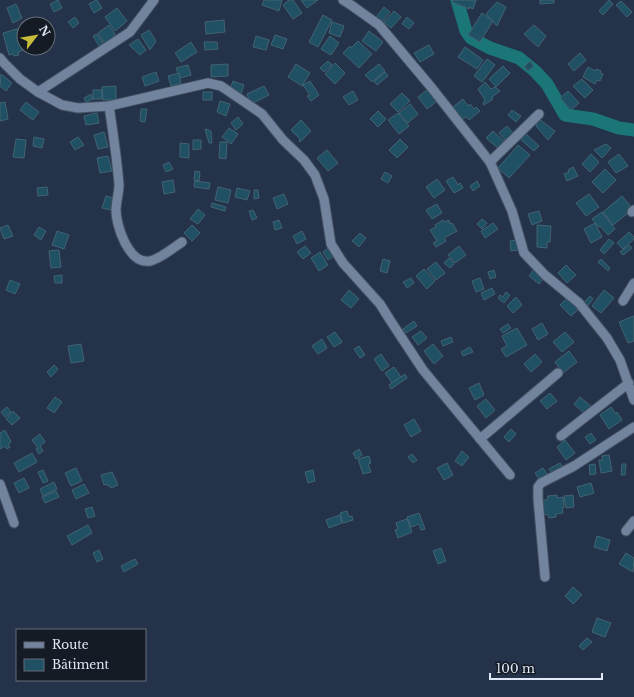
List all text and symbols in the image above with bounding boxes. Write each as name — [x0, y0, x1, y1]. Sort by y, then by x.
north arrow — [16, 16, 56, 56]
text: N — [36, 23, 54, 39]
legend — [16, 629, 146, 681]
text: Route — [52, 637, 89, 652]
scale bar — [490, 655, 602, 681]
text: Bâtiment — [52, 657, 110, 672]
text: 100 m — [496, 661, 535, 676]

